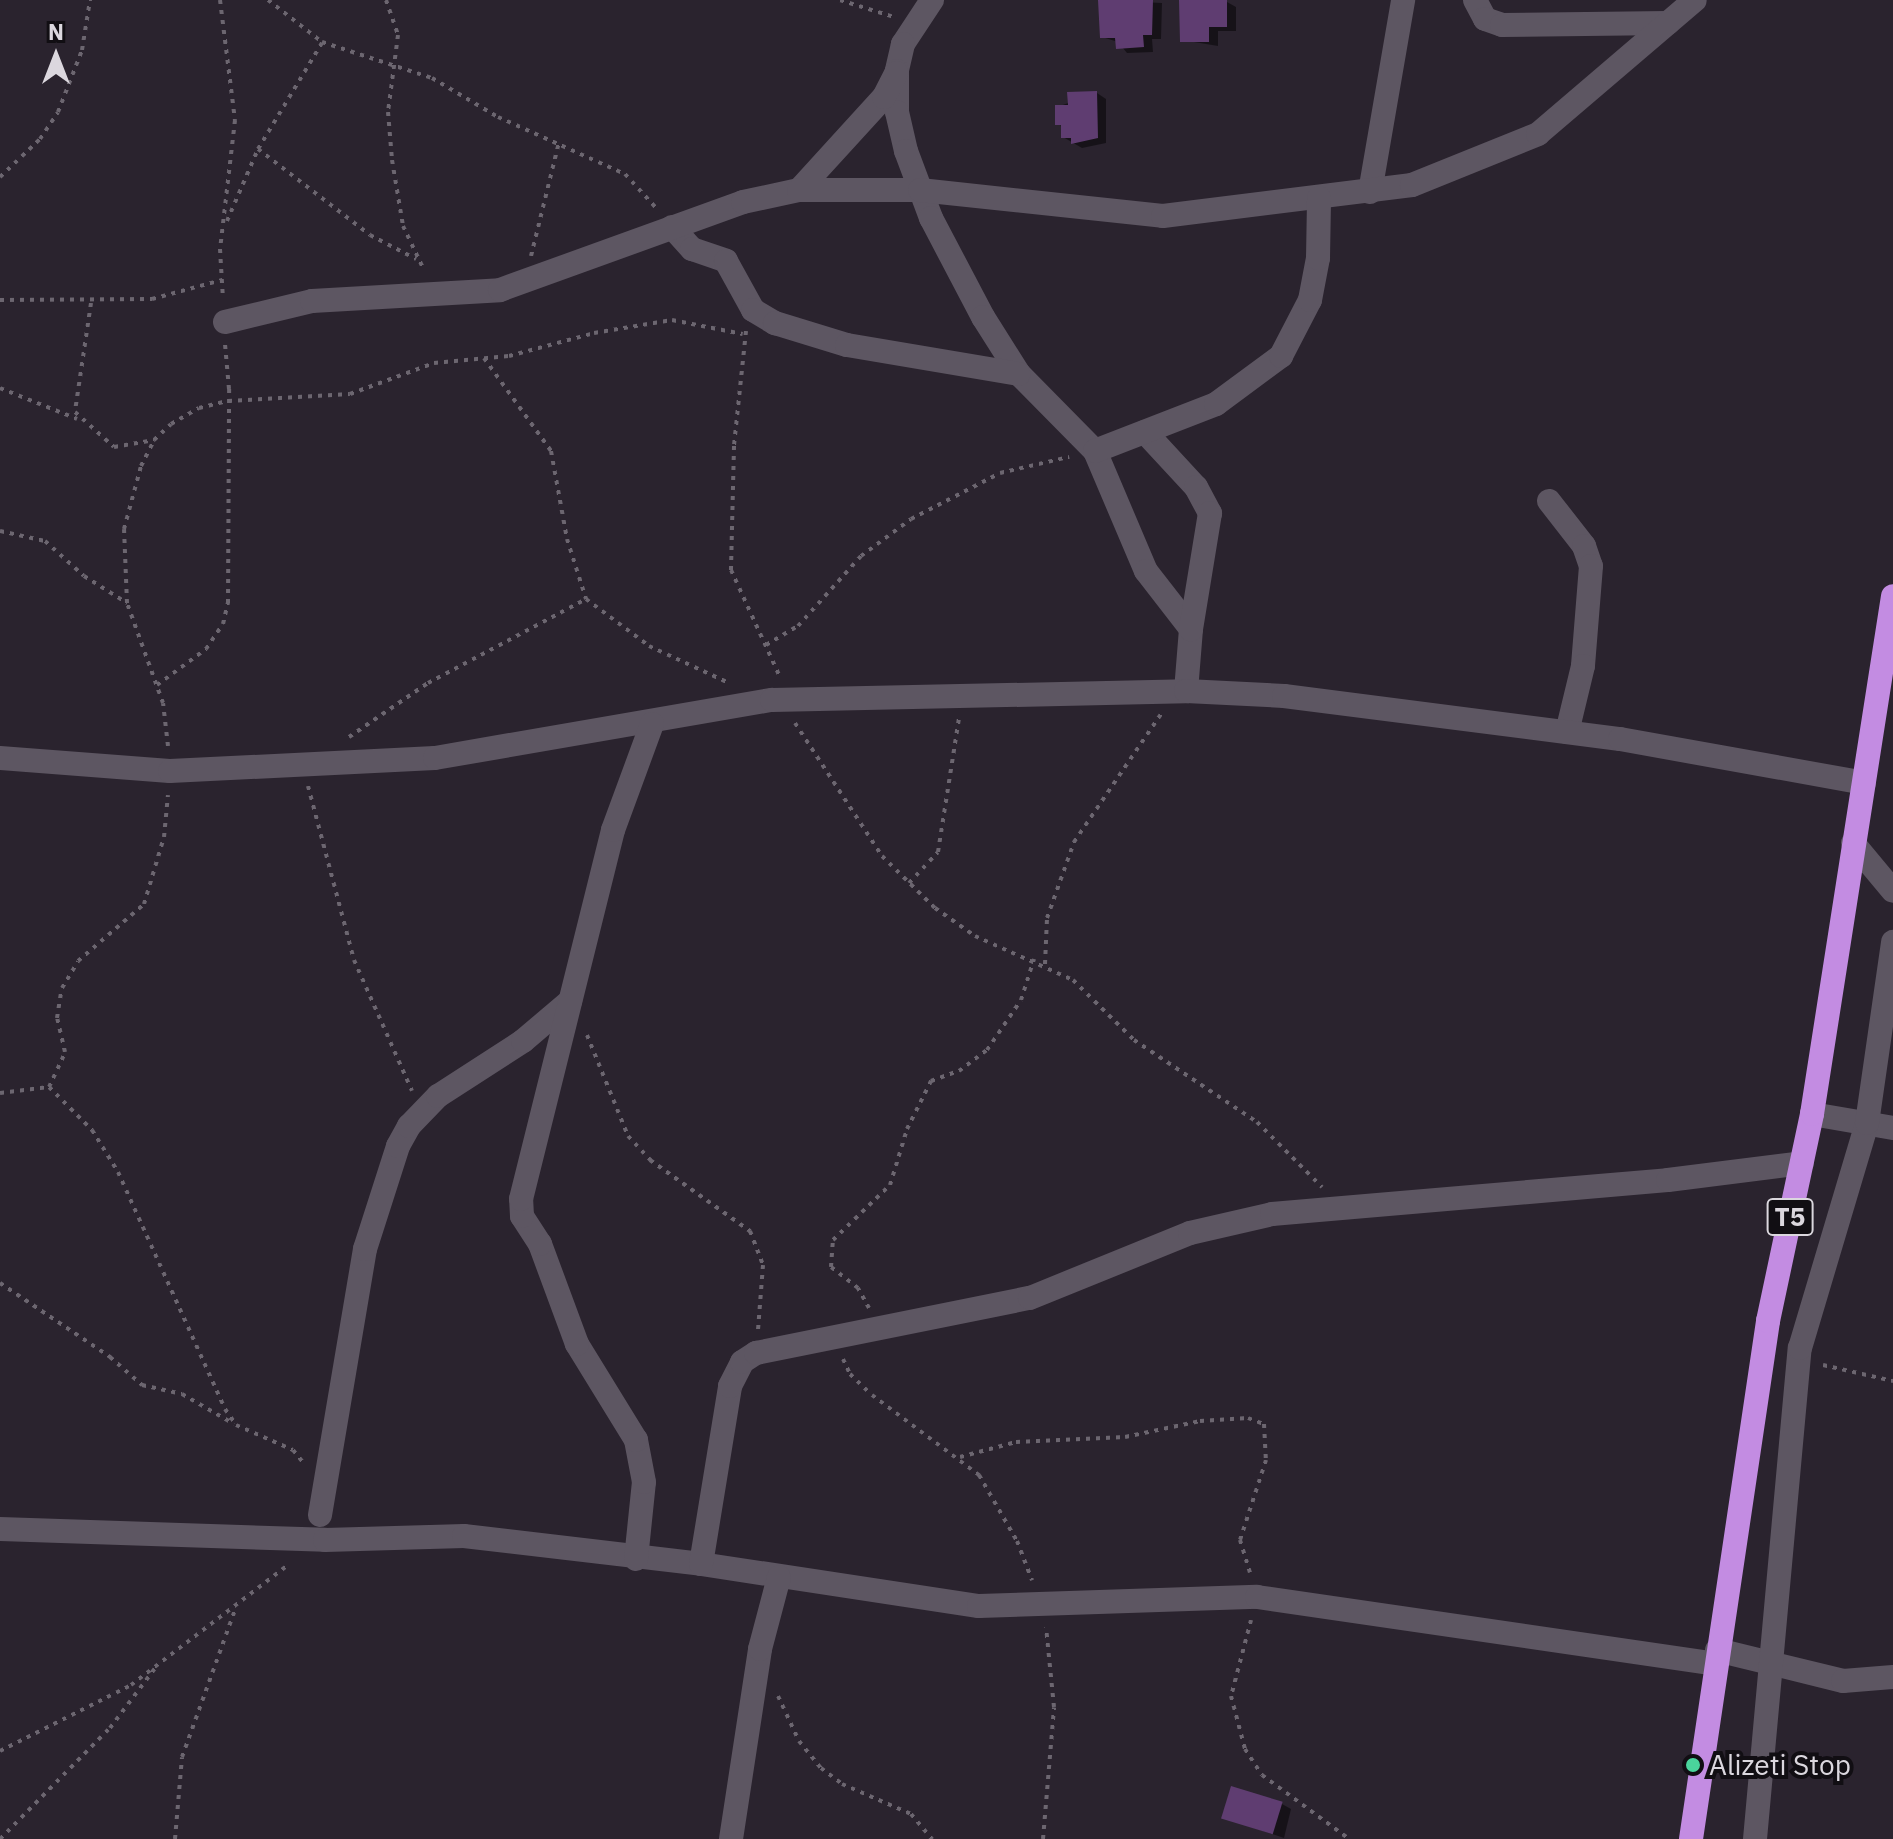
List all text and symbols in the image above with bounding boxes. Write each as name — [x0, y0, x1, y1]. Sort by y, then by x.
north arrow — [16, 16, 96, 96]
text: N — [48, 17, 64, 46]
road number: T5 — [1766, 1195, 1814, 1239]
place label: Alizeti Stop — [1709, 1748, 1851, 1782]
marker: Alizeti Stop — [1684, 1756, 1702, 1774]

